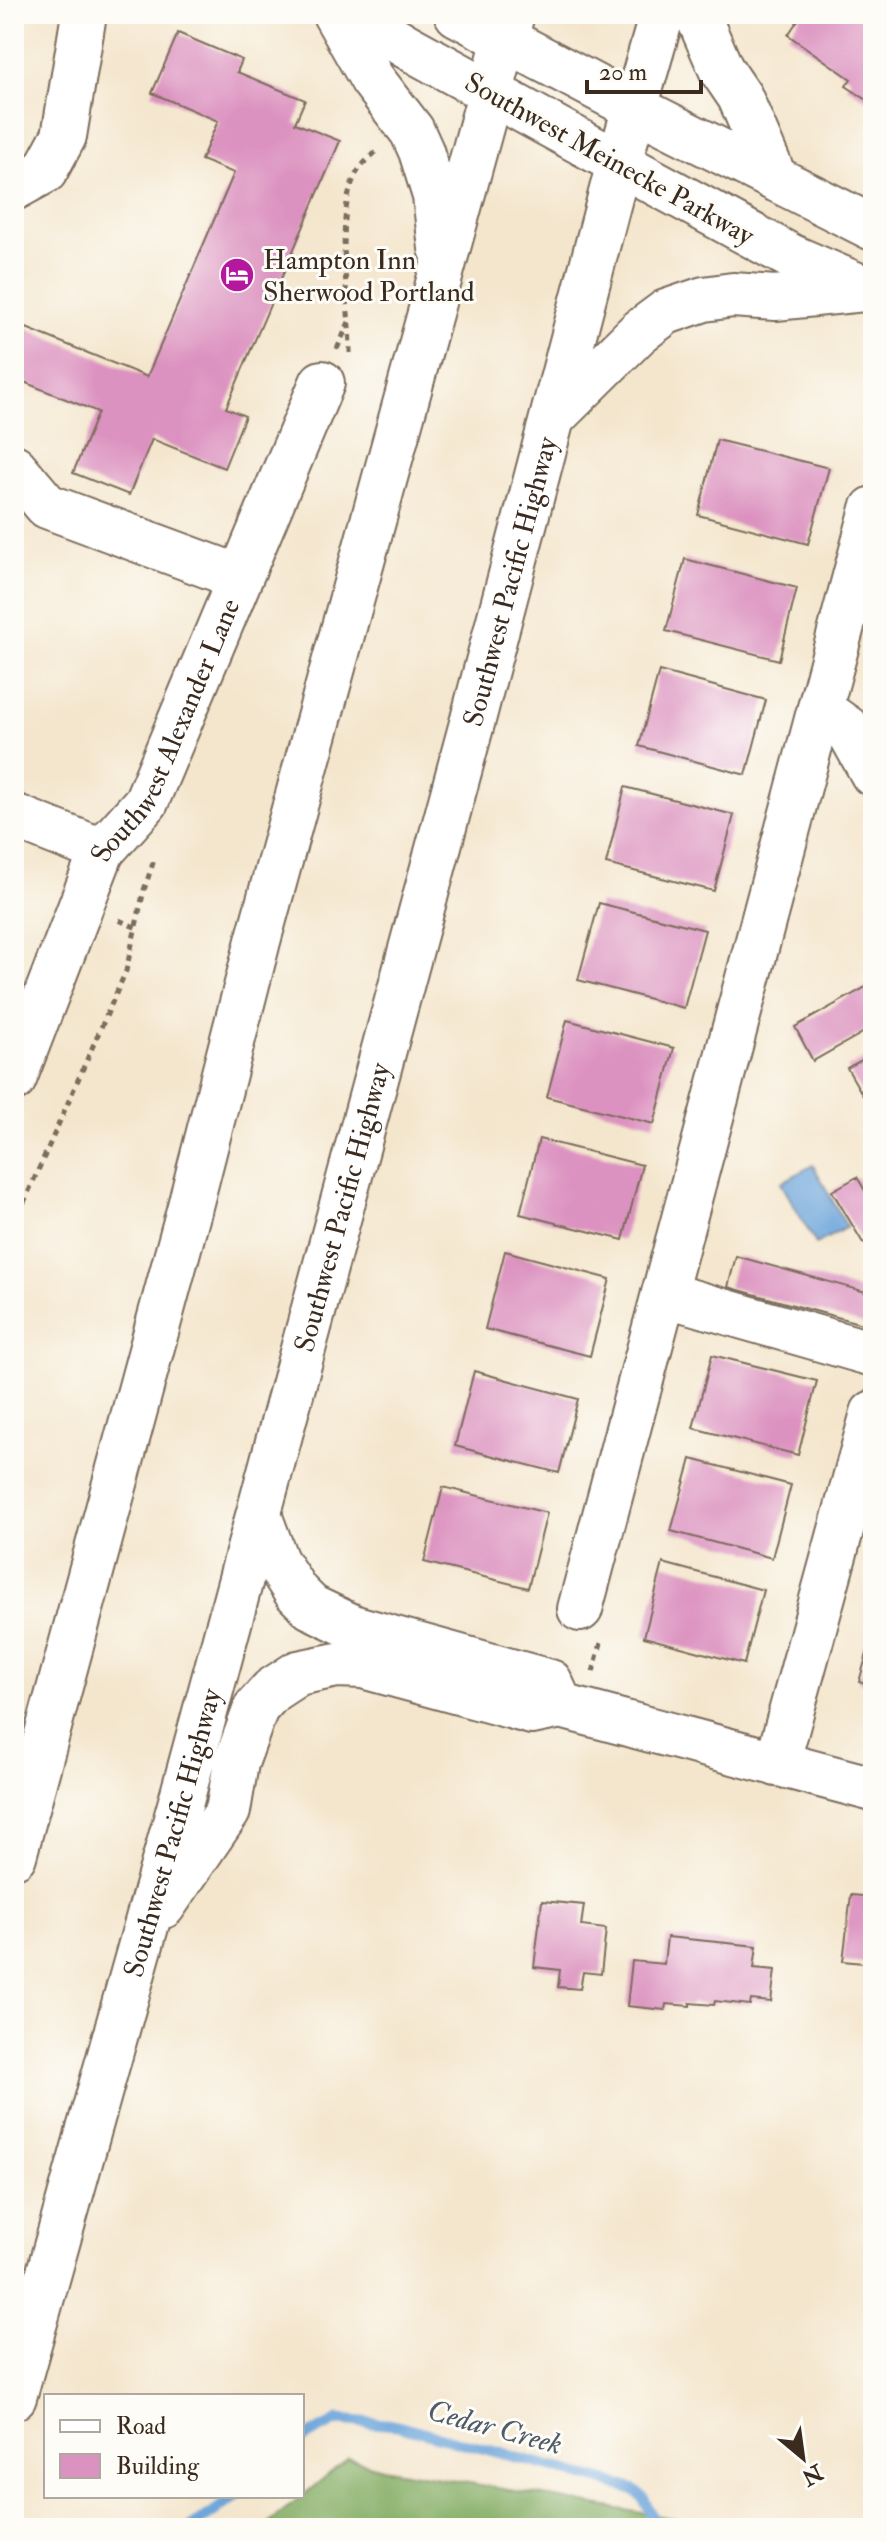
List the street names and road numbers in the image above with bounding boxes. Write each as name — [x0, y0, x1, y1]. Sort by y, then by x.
street label: Southwest Meinecke Parkway — [458, 65, 761, 254]
street label: Southwest Pacific Highway — [456, 432, 566, 730]
street label: Southwest Alexander Lane — [84, 593, 249, 867]
street label: Southwest Pacific Highway — [287, 1058, 399, 1356]
street label: Southwest Pacific Highway — [117, 1684, 230, 1981]

